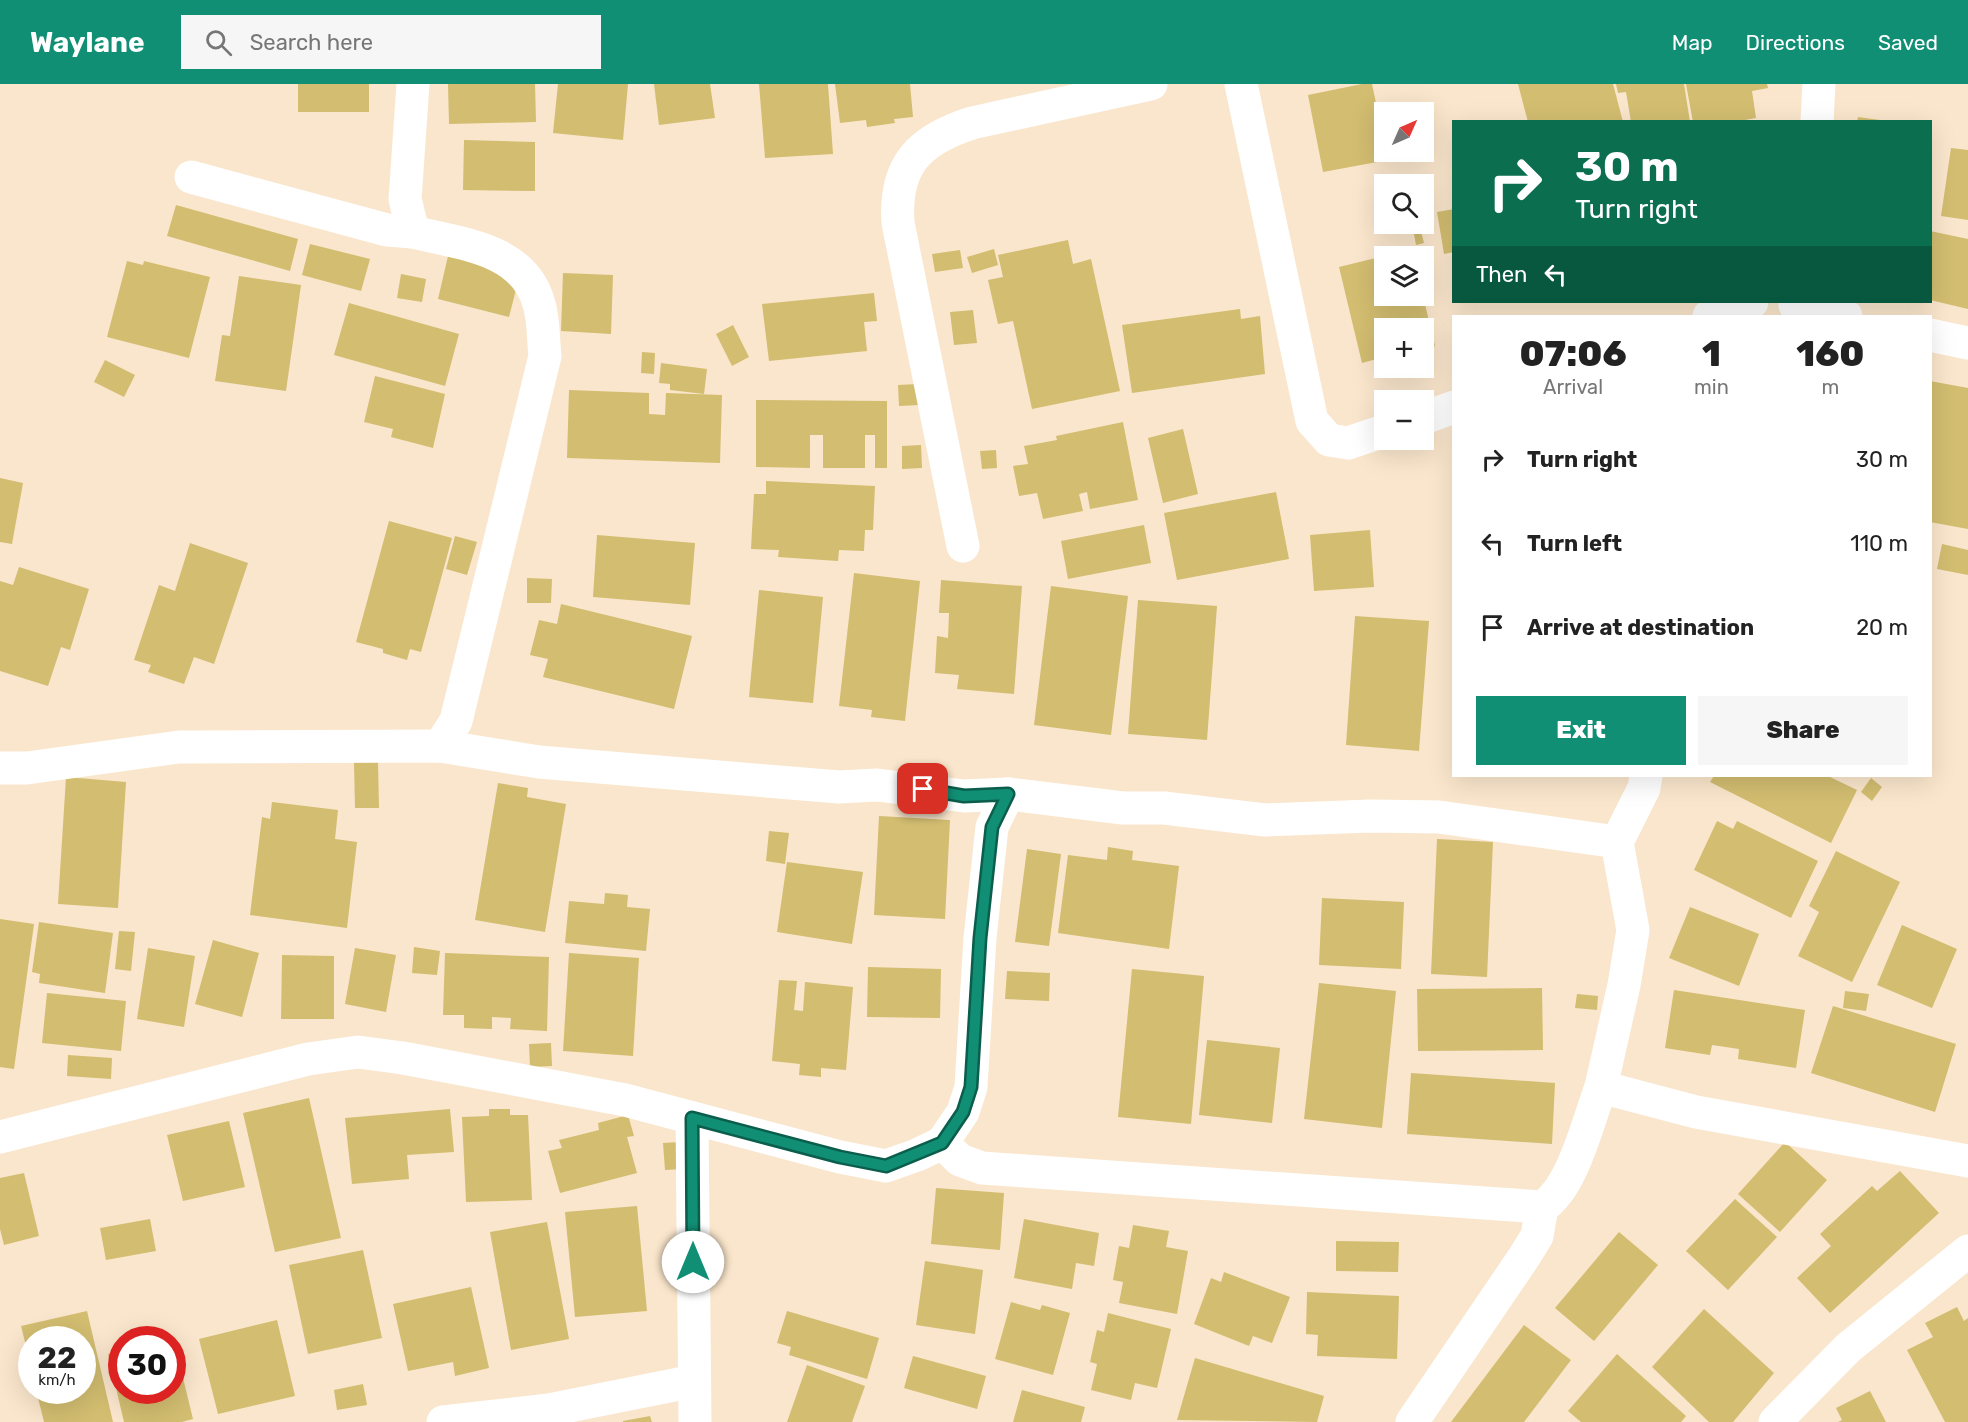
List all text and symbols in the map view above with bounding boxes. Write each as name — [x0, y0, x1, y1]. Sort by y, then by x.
search box — [181, 15, 601, 69]
text: Waylane — [30, 26, 145, 59]
icon: search — [202, 26, 235, 59]
text: Search here — [250, 29, 373, 56]
text: Map — [1672, 30, 1713, 55]
text: Directions — [1746, 30, 1845, 55]
text: Saved — [1878, 30, 1938, 55]
north arrow — [1374, 102, 1434, 162]
map controls — [1374, 102, 1434, 450]
text: 30 m — [1575, 142, 1679, 192]
icon: right — [1476, 144, 1554, 222]
button: search — [1374, 174, 1434, 234]
text: Turn right — [1575, 193, 1698, 225]
button: layers — [1374, 246, 1434, 306]
icon: left — [1539, 258, 1572, 291]
text: Then — [1476, 261, 1527, 288]
button: + — [1374, 318, 1434, 378]
text: 07:06 — [1519, 332, 1627, 375]
text: 1 — [1702, 332, 1721, 375]
text: 160 — [1796, 332, 1865, 375]
text: Arrival — [1543, 375, 1603, 399]
text: min — [1694, 375, 1729, 399]
text: m — [1821, 375, 1839, 399]
button: − — [1374, 390, 1434, 450]
icon: right — [1476, 443, 1509, 476]
text: Turn right — [1527, 446, 1637, 473]
text: 30 m — [1856, 446, 1908, 473]
icon: left — [1476, 527, 1509, 560]
text: Turn left — [1527, 530, 1622, 557]
text: 110 m — [1850, 530, 1908, 557]
icon: arrive — [1476, 611, 1509, 644]
text: Arrive at destination — [1527, 614, 1754, 641]
text: 20 m — [1856, 614, 1908, 641]
button: Exit — [1476, 696, 1686, 765]
button: Share — [1698, 696, 1908, 765]
pin — [897, 763, 948, 814]
icon: arrive — [906, 772, 939, 805]
position arrow — [661, 1230, 725, 1294]
speed limit sign: 30 — [108, 1326, 186, 1404]
text: 22 — [38, 1340, 77, 1376]
text: km/h — [38, 1371, 76, 1389]

